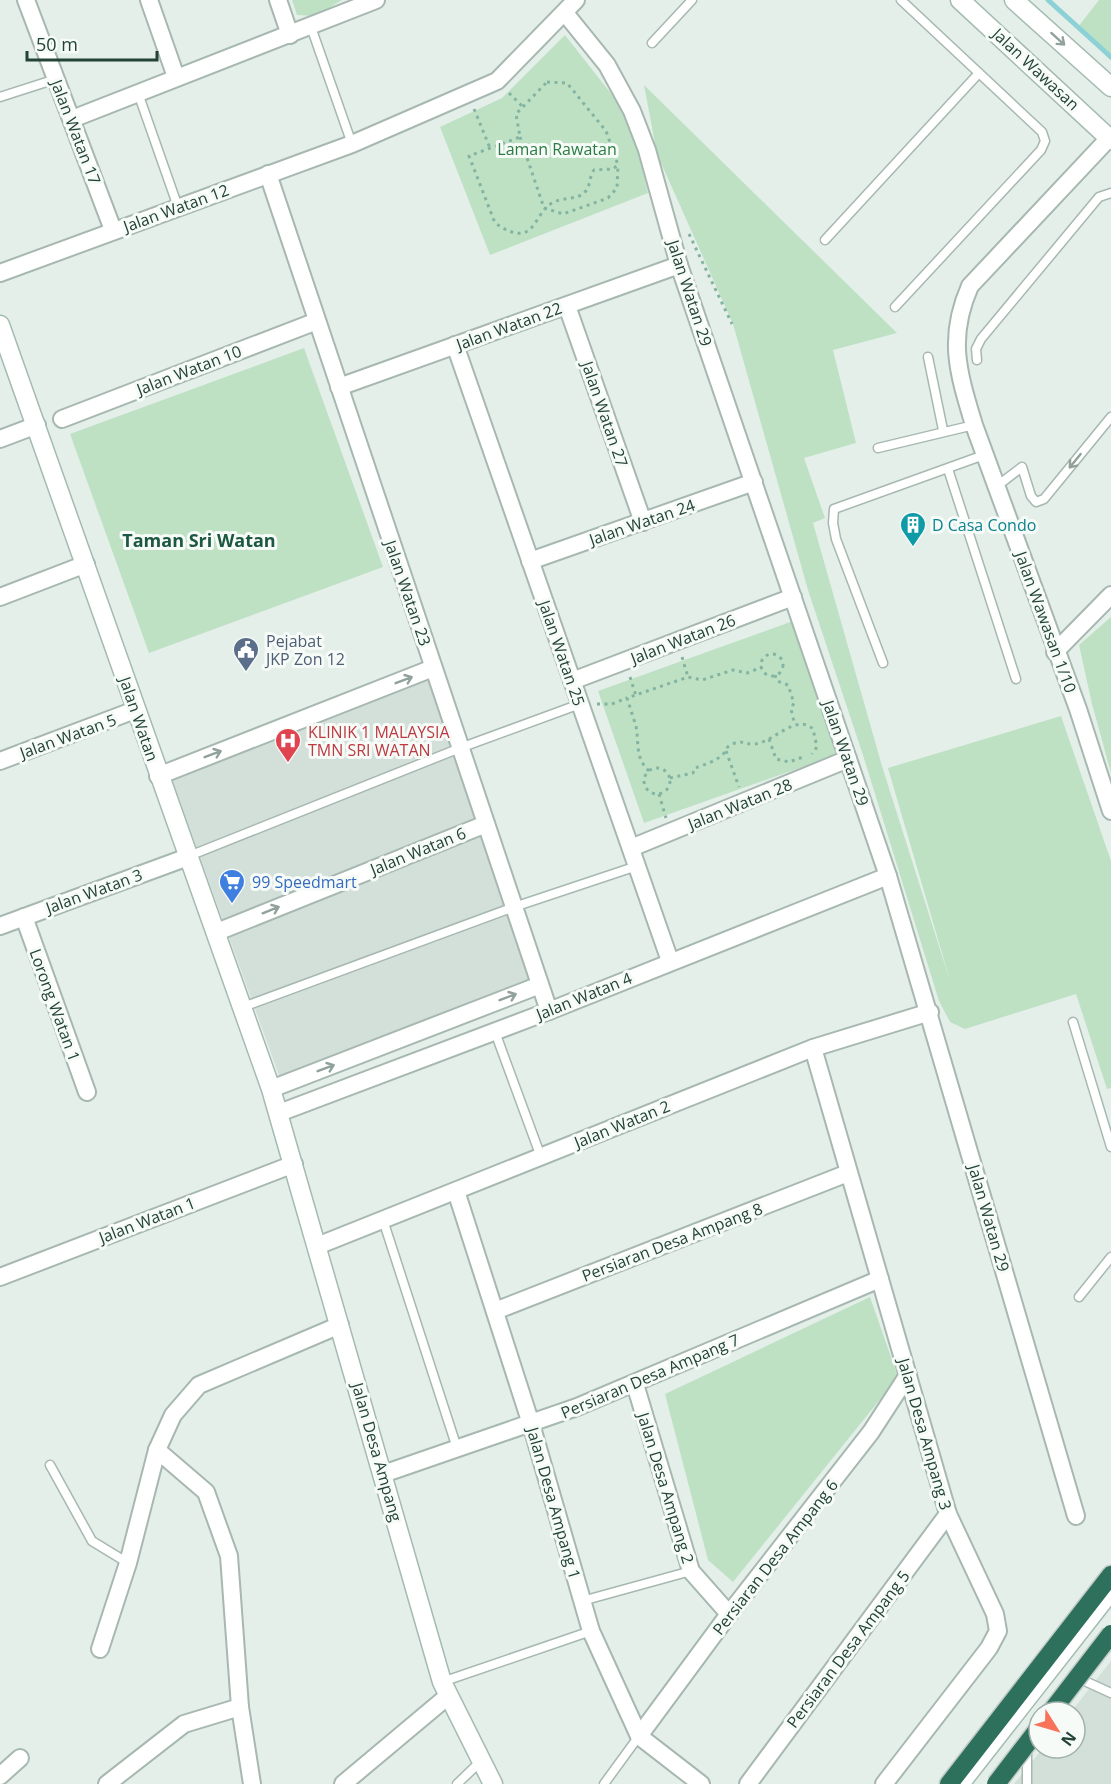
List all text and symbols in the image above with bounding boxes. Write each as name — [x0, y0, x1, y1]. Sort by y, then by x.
street label: Jalan Wawasan — [986, 22, 1084, 115]
scale bar — [27, 24, 158, 62]
text: 50 m — [36, 32, 78, 56]
one-way arrow — [1050, 32, 1065, 46]
street label: Jalan Watan 17 — [45, 75, 106, 188]
park label: Laman Rawatan — [497, 138, 617, 160]
street label: Jalan Watan 12 — [118, 179, 232, 238]
street label: Jalan Watan 29 — [662, 235, 718, 349]
street label: Jalan Watan 22 — [451, 297, 565, 356]
street label: Jalan Watan 10 — [132, 340, 245, 401]
street label: Jalan Watan 27 — [576, 356, 633, 470]
one-way arrow — [1068, 453, 1082, 468]
street label: Jalan Watan 24 — [584, 494, 698, 551]
building icon: D Casa Condo — [898, 510, 928, 548]
place label: D Casa Condo — [932, 514, 1036, 536]
district label: Taman Sri Watan — [122, 528, 276, 552]
street label: Jalan Watan 23 — [379, 535, 436, 649]
street label: Jalan Wawasan 1/10 — [1010, 546, 1082, 696]
street label: Jalan Watan 25 — [533, 595, 590, 709]
street label: Jalan Watan 26 — [626, 609, 739, 670]
place label: Pejabat JKP Zon 12 — [264, 630, 345, 670]
public building icon: Pejabat JKP Zon 12 — [231, 635, 261, 673]
street label: Jalan Watan — [114, 672, 164, 764]
one-way arrow — [394, 674, 413, 685]
street label: Jalan Watan 29 — [817, 695, 874, 809]
street label: Jalan Watan 5 — [15, 708, 119, 764]
place label: KLINIK 1 MALAYSIA TMN SRI WATAN — [308, 721, 451, 761]
hospital icon: KLINIK 1 MALAYSIA TMN SRI WATAN — [273, 726, 303, 764]
one-way arrow — [203, 748, 221, 759]
street label: Jalan Watan 28 — [683, 773, 795, 836]
street label: Jalan Watan 6 — [365, 822, 469, 881]
street label: Jalan Watan 3 — [41, 863, 145, 919]
supermarket icon: 99 Speedmart — [217, 867, 247, 905]
place label: 99 Speedmart — [252, 871, 357, 893]
one-way arrow — [261, 904, 280, 915]
street label: Lorong Watan 1 — [24, 946, 86, 1064]
street label: Jalan Watan 4 — [531, 967, 635, 1026]
one-way arrow — [498, 991, 517, 1002]
one-way arrow — [316, 1061, 335, 1072]
street label: Jalan Watan 2 — [569, 1095, 673, 1154]
street label: Jalan Watan 29 — [963, 1160, 1015, 1274]
street label: Jalan Watan 1 — [94, 1192, 198, 1249]
street label: Persiaran Desa Ampang 8 — [579, 1197, 765, 1287]
street label: Persiaran Desa Ampang 7 — [557, 1328, 743, 1424]
street label: Jalan Desa Ampang 3 — [892, 1354, 957, 1512]
street label: Jalan Desa Ampang — [346, 1378, 407, 1524]
street label: Jalan Desa Ampang 2 — [632, 1408, 699, 1566]
street label: Jalan Desa Ampang 1 — [521, 1423, 586, 1581]
street label: Persiaran Desa Ampang 6 — [707, 1475, 843, 1639]
street label: Persiaran Desa Ampang 5 — [782, 1566, 914, 1732]
north arrow — [1027, 1700, 1087, 1760]
text: N — [1056, 1727, 1082, 1751]

